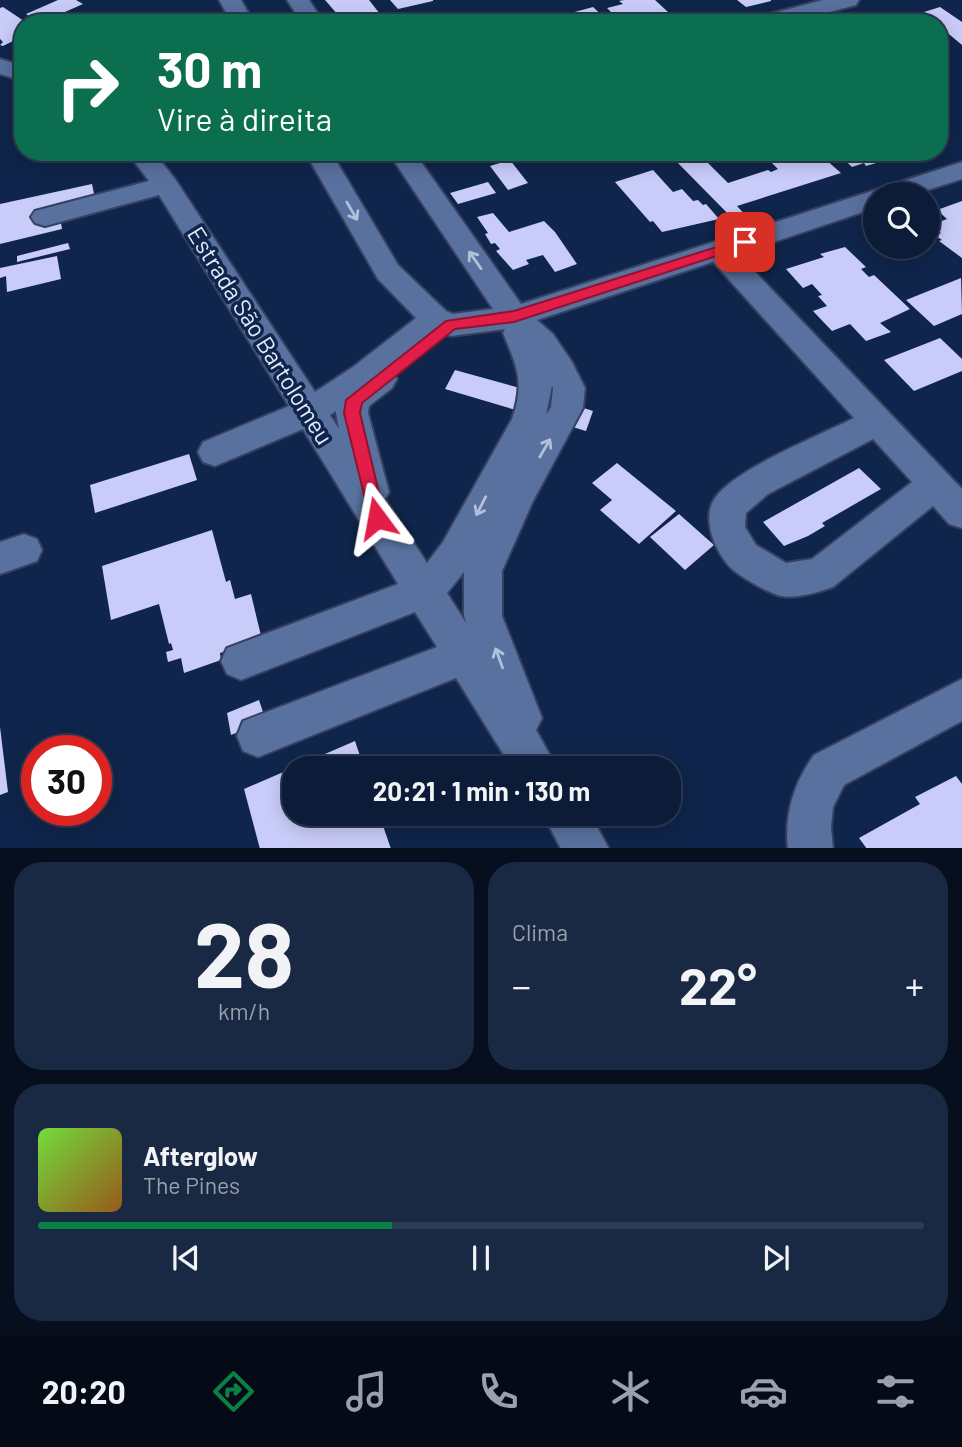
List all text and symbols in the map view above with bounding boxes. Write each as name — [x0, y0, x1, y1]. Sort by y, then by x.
text: 30 m — [157, 39, 262, 98]
icon: right — [42, 42, 133, 133]
text: Vire à direita — [157, 99, 332, 137]
map controls — [863, 182, 940, 259]
button: search — [863, 182, 940, 259]
one-way arrow — [345, 201, 359, 221]
pin — [715, 212, 775, 272]
street label: Estrada São Bartolomeu — [182, 221, 340, 449]
icon: arrive — [726, 223, 764, 261]
one-way arrow — [468, 251, 482, 270]
one-way arrow — [538, 439, 552, 459]
position arrow — [340, 481, 414, 555]
one-way arrow — [474, 495, 488, 515]
one-way arrow — [491, 648, 504, 670]
speed limit sign: 30 — [21, 735, 112, 826]
text: 20:21 · 1 min · 130 m — [373, 775, 590, 806]
text: 28 — [194, 897, 294, 1006]
text: Clima — [512, 918, 568, 946]
text: 22° — [679, 953, 757, 1015]
text: − — [512, 962, 531, 1008]
text: + — [905, 962, 924, 1008]
text: km/h — [218, 997, 270, 1025]
text: Afterglow — [143, 1140, 258, 1171]
text: The Pines — [143, 1171, 240, 1199]
icon: previous — [167, 1239, 205, 1277]
icon: pause — [462, 1239, 500, 1277]
icon: next — [757, 1239, 795, 1277]
icon: directions — [209, 1367, 258, 1416]
icon: music — [342, 1367, 391, 1416]
icon: phone — [474, 1367, 523, 1416]
icon: climate — [606, 1367, 655, 1416]
icon: car — [739, 1367, 788, 1416]
icon: filters — [871, 1367, 920, 1416]
text: 20:20 — [42, 1372, 126, 1410]

